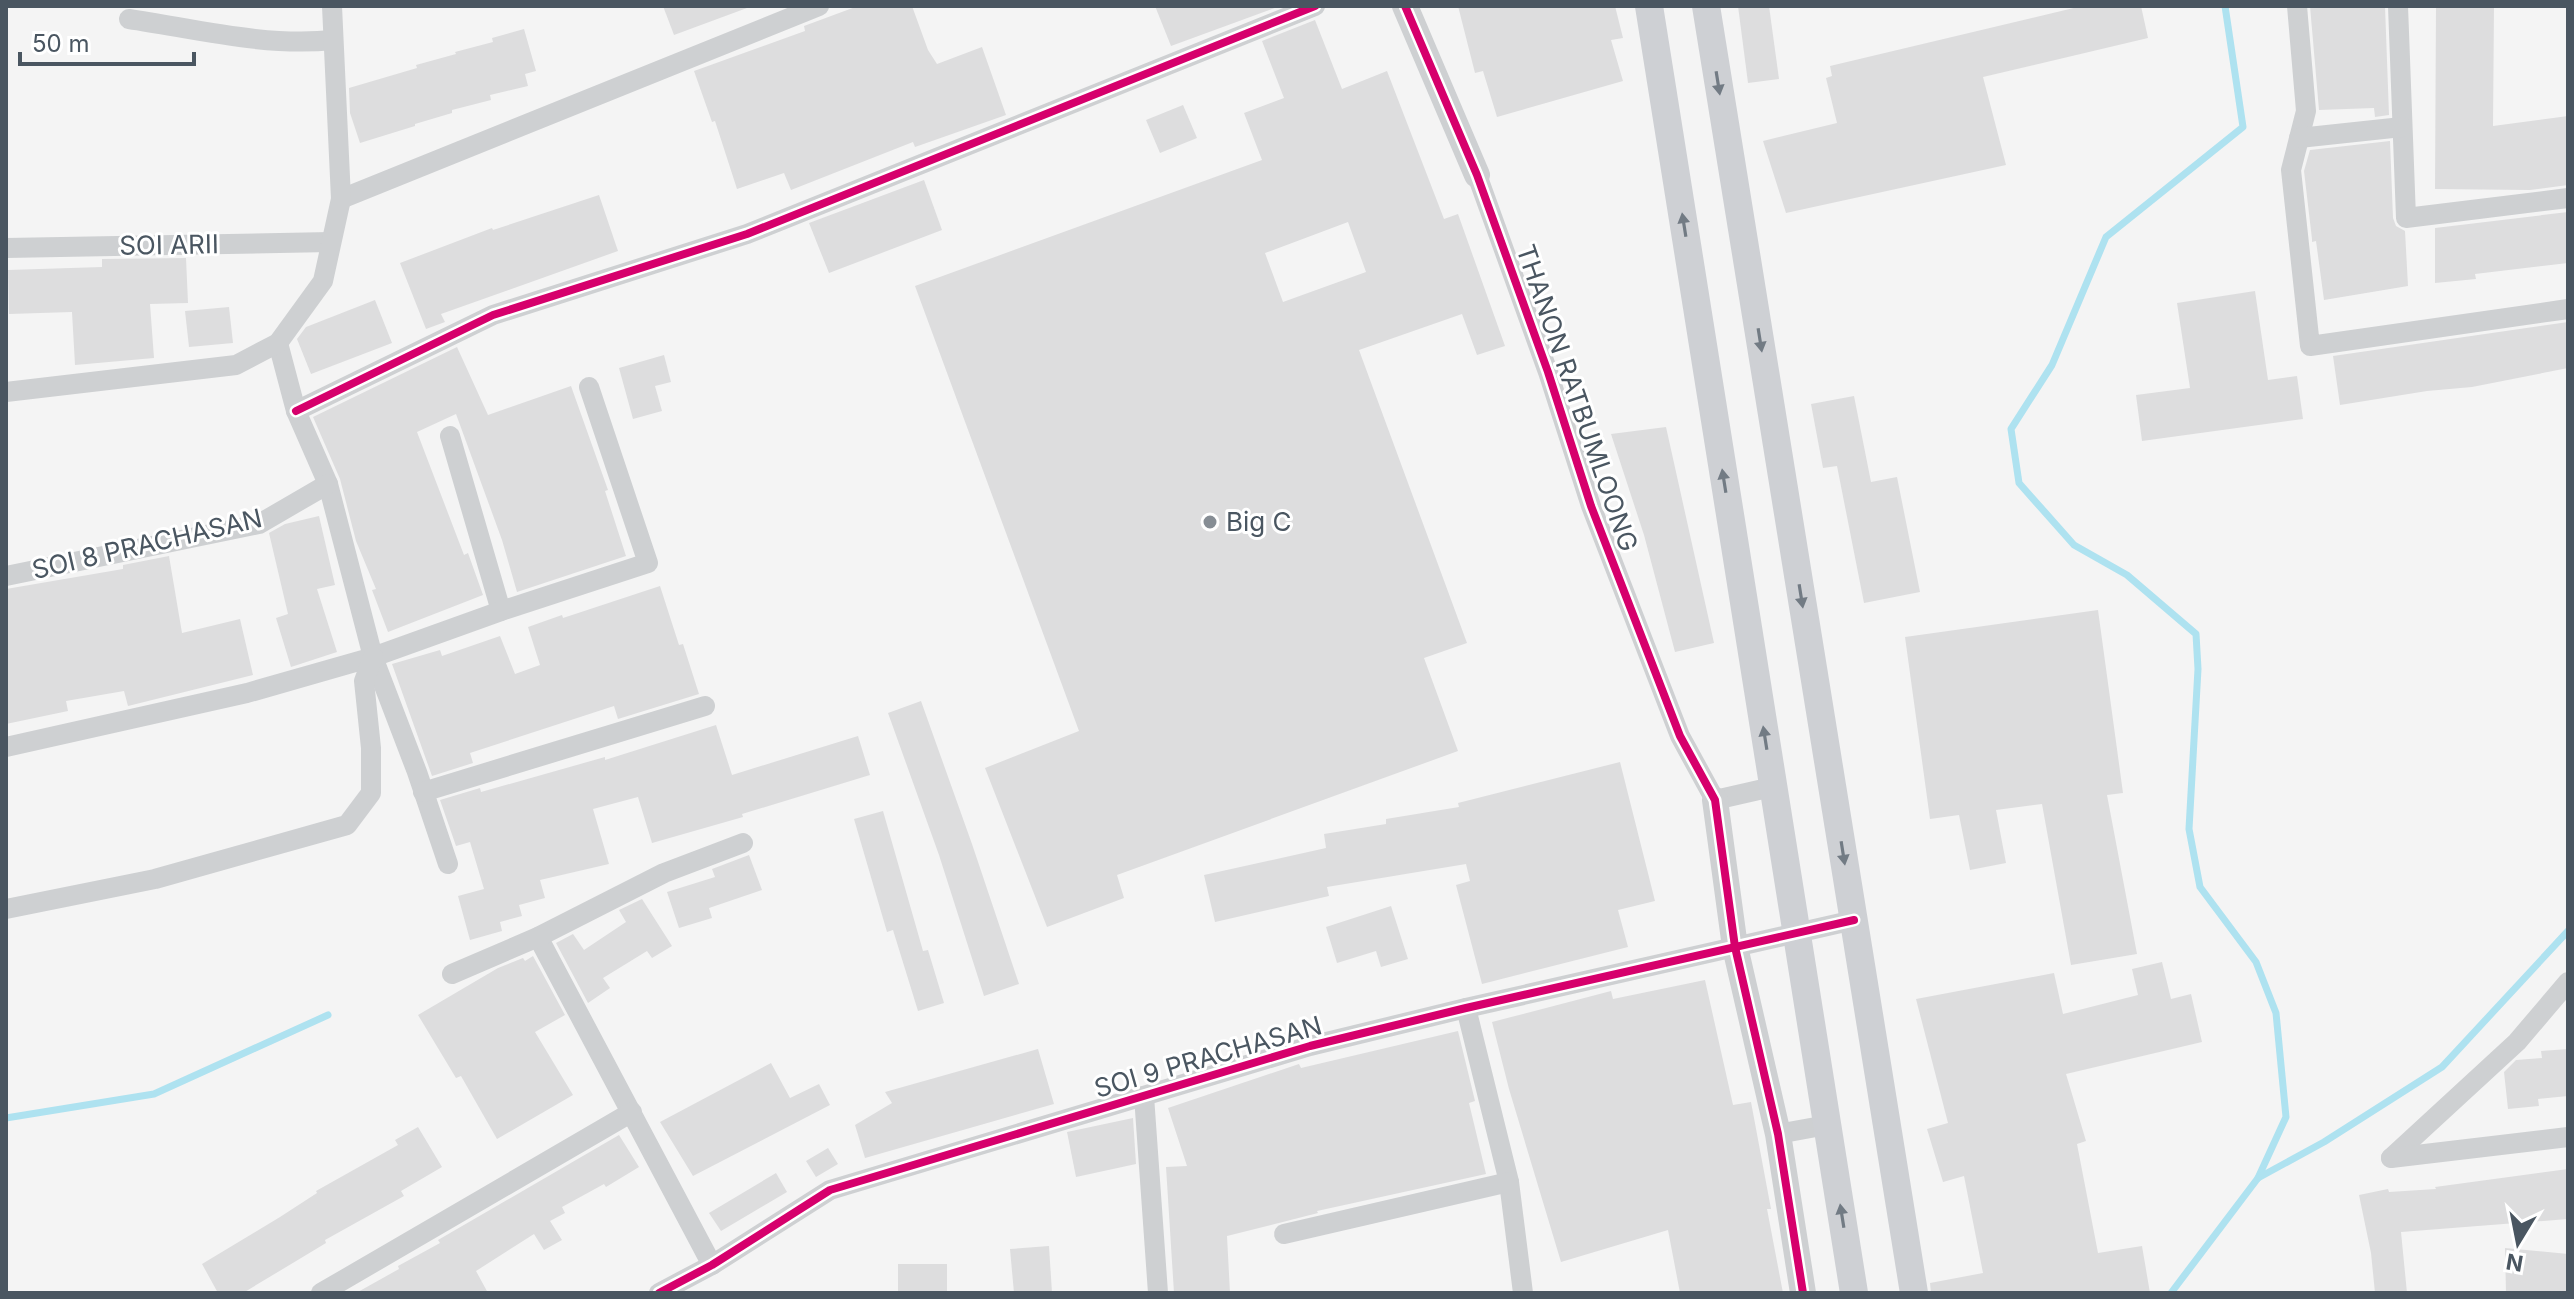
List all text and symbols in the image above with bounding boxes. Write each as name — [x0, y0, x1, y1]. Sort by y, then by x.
scale bar — [20, 16, 194, 66]
text: 50 m — [32, 29, 90, 58]
one-way arrow — [1712, 71, 1725, 96]
one-way arrow — [1677, 212, 1690, 237]
street label: SOI ARII — [119, 228, 219, 261]
street label: THANON RATBUMLOONG — [1510, 240, 1645, 555]
one-way arrow — [1754, 327, 1767, 352]
one-way arrow — [1717, 469, 1730, 494]
street label: SOI 8 PRACHASAN — [29, 502, 265, 585]
place label: Big C — [1226, 506, 1292, 537]
marker: Big C — [1201, 513, 1219, 531]
one-way arrow — [1796, 584, 1808, 609]
one-way arrow — [1758, 725, 1770, 750]
one-way arrow — [1837, 841, 1850, 866]
street label: SOI 9 PRACHASAN — [1091, 1009, 1325, 1104]
one-way arrow — [1835, 1203, 1848, 1228]
north arrow — [2478, 1203, 2558, 1283]
text: N — [2504, 1248, 2525, 1277]

